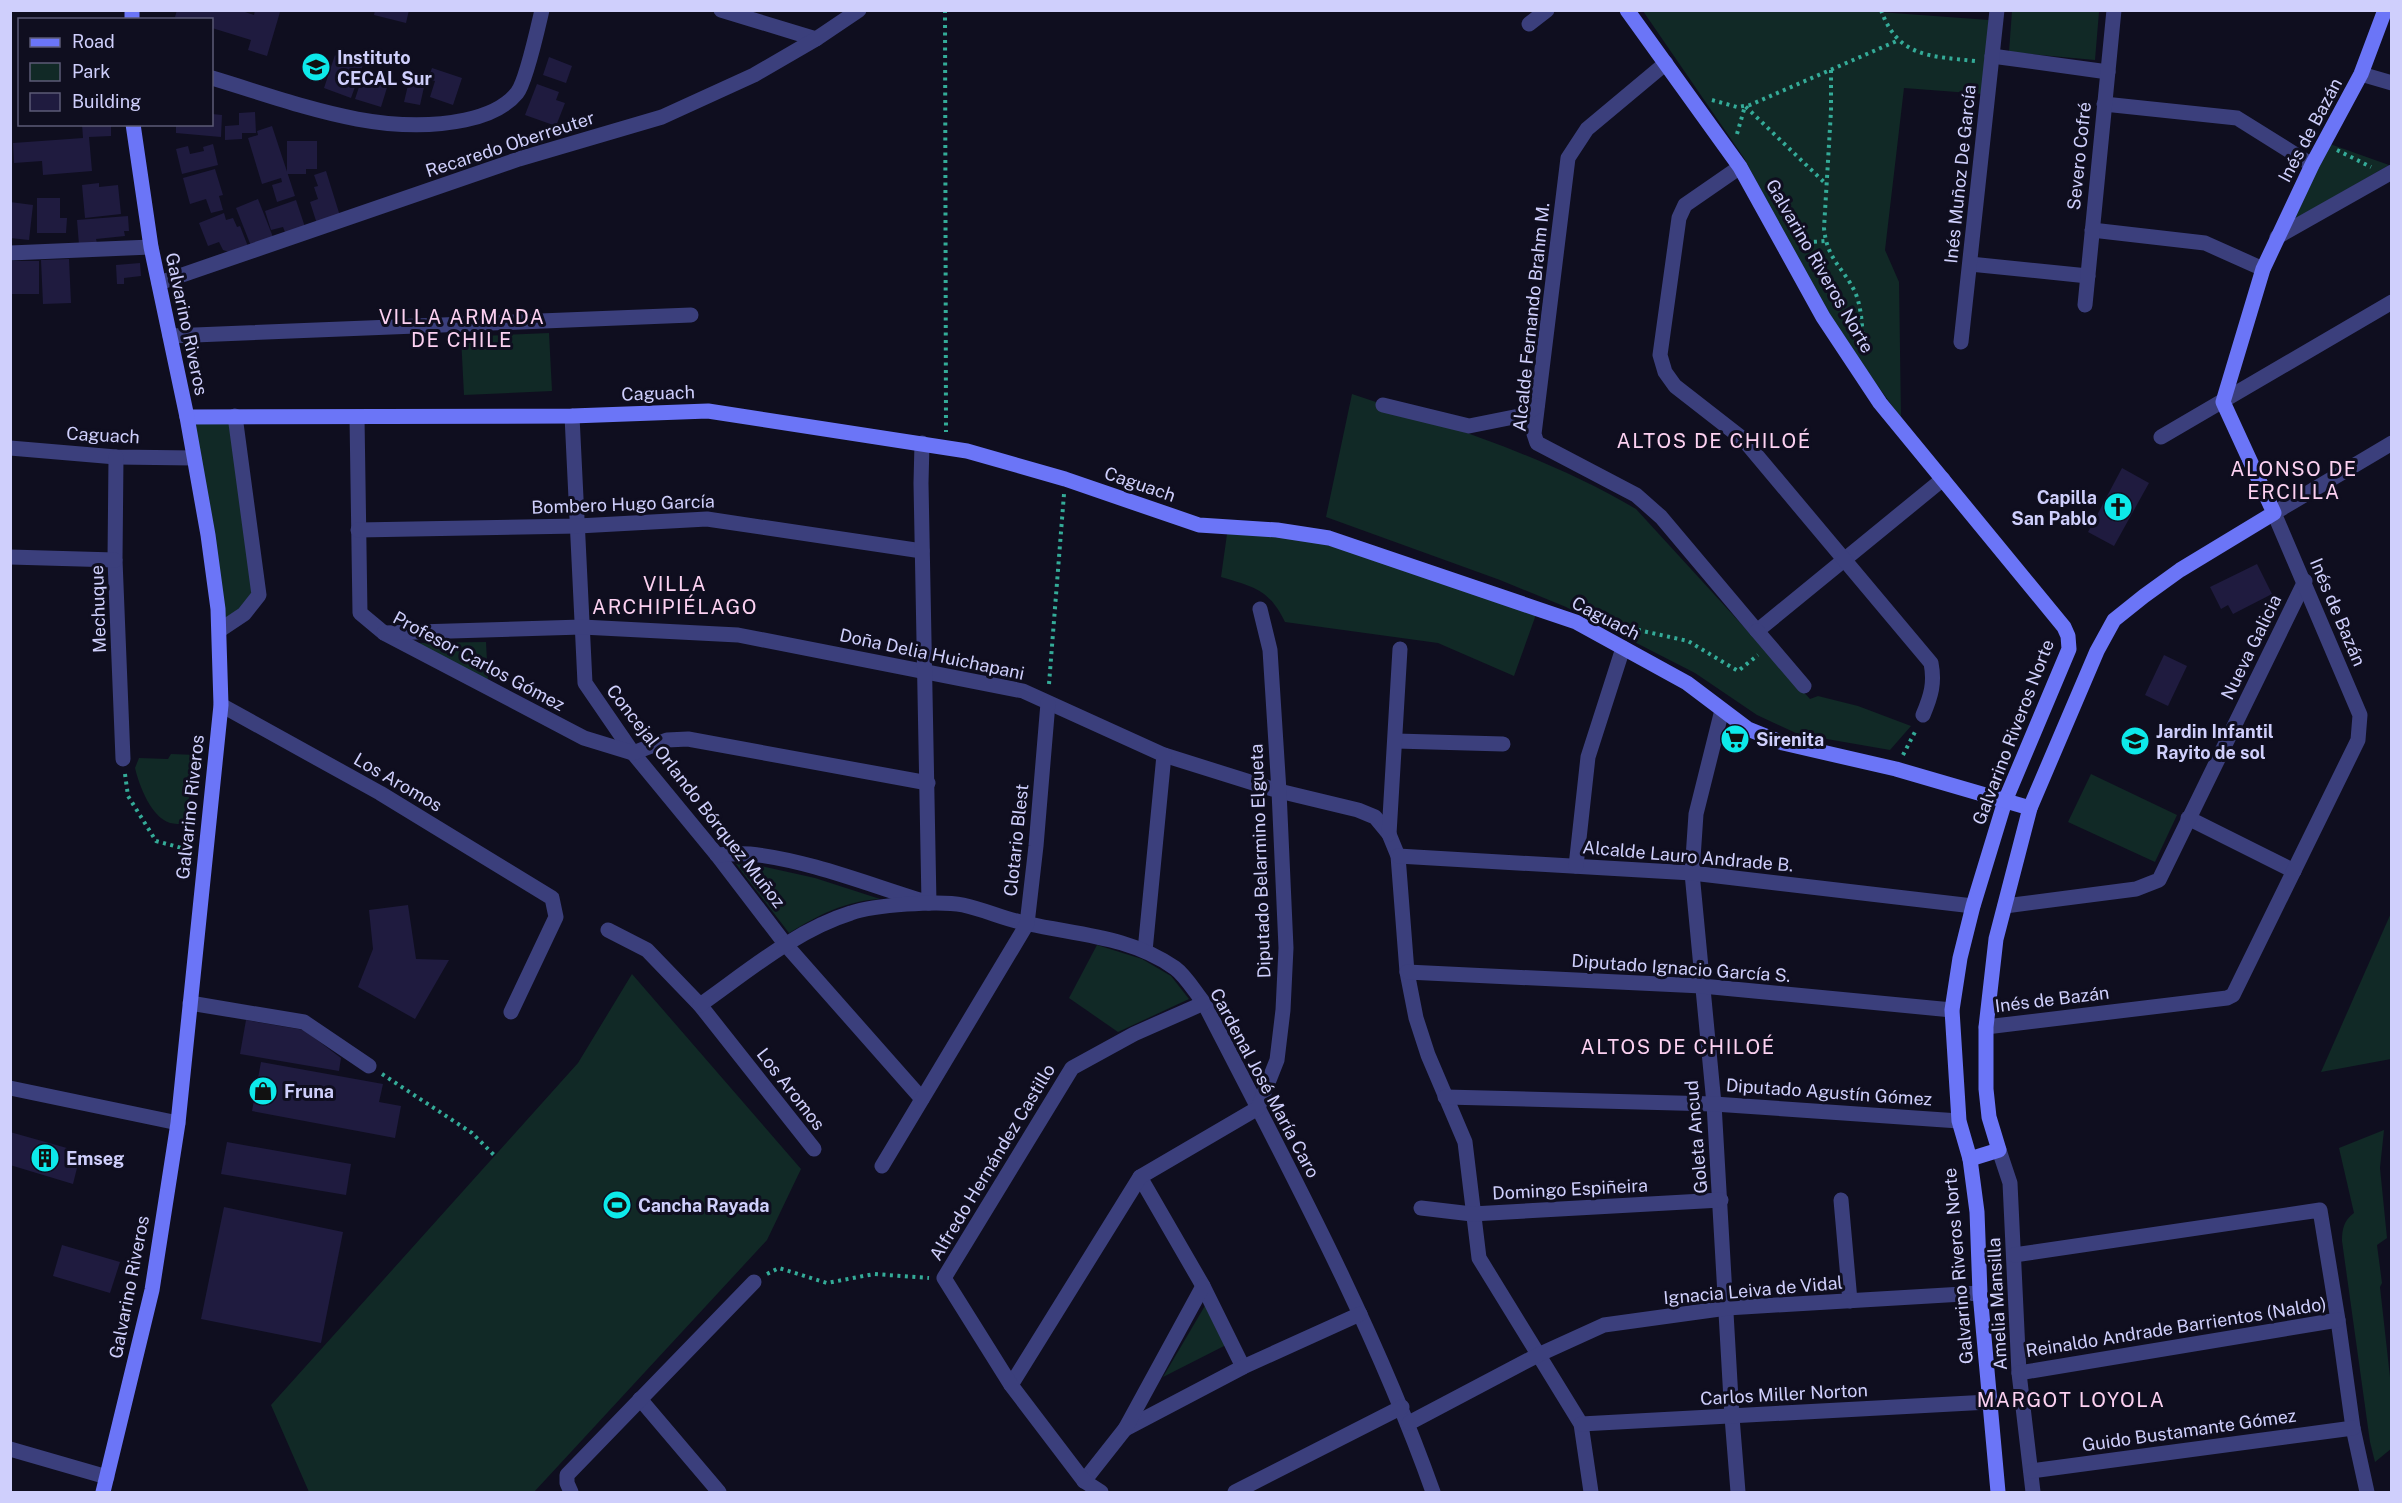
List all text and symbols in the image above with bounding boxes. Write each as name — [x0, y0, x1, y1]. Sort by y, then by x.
legend — [18, 18, 213, 126]
text: Road — [72, 31, 115, 52]
place label: Instituto CECAL Sur — [337, 47, 433, 89]
school or university icon: Instituto CECAL Sur — [300, 51, 332, 83]
text: Park — [72, 61, 110, 82]
street label: Inés de Bazán — [2274, 74, 2346, 186]
street label: Inés Muñoz De García — [1940, 83, 1980, 265]
text: Building — [72, 91, 141, 112]
street label: Severo Cofré — [2063, 101, 2095, 211]
street label: Recaredo Oberreuter — [423, 107, 597, 181]
street label: Galvarino Riveros Norte — [1762, 175, 1878, 357]
street label: Alcalde Fernando Brahm M. — [1509, 201, 1553, 433]
street label: Galvarino Riveros — [162, 251, 212, 397]
district label: VILLA ARMADA DE CHILE — [379, 305, 545, 352]
street label: Caguach — [621, 381, 695, 405]
street label: Caguach — [66, 423, 140, 447]
district label: ALTOS DE CHILOÉ — [1616, 428, 1812, 453]
district label: ALONSO DE ERCILLA — [2230, 457, 2358, 504]
street label: Caguach — [1102, 462, 1178, 506]
place label: Capilla San Pablo — [2011, 487, 2097, 529]
street label: Bombero Hugo García — [531, 490, 715, 518]
church icon: Capilla San Pablo — [2102, 491, 2134, 523]
street label: Inés de Bazán — [2306, 555, 2370, 669]
street label: Mechuque — [86, 565, 110, 653]
district label: VILLA ARCHIPIÉLAGO — [592, 572, 758, 619]
street label: Nueva Galicia — [2217, 591, 2285, 703]
street label: Caguach — [1568, 592, 1644, 644]
street label: Profesor Carlos Gómez — [390, 607, 568, 715]
street label: Doña Delia Huichapani — [838, 624, 1026, 684]
street label: Galvarino Riveros Norte — [1968, 636, 2058, 828]
street label: Concejal Orlando Bórquez Muñoz — [602, 680, 790, 912]
place label: Jardin Infantil Rayito de sol — [2156, 721, 2274, 763]
supermarket icon: Sirenita — [1719, 723, 1751, 755]
school or university icon: Jardin Infantil Rayito de sol — [2119, 725, 2151, 757]
place label: Sirenita — [1756, 729, 1824, 750]
street label: Galvarino Riveros — [172, 734, 208, 880]
street label: Diputado Belarmino Elgueta — [1245, 743, 1275, 979]
street label: Los Aromos — [350, 748, 446, 816]
street label: Clotario Blest — [1000, 783, 1032, 897]
street label: Alcalde Lauro Andrade B. — [1582, 836, 1794, 876]
street label: Diputado Ignacio García S. — [1571, 950, 1791, 986]
street label: Inés de Bazán — [1994, 982, 2110, 1016]
street label: Cardenal José María Caro — [1206, 985, 1324, 1181]
district label: ALTOS DE CHILOÉ — [1580, 1034, 1776, 1059]
street label: Los Aromos — [752, 1044, 830, 1134]
street label: Alfredo Hernández Castillo — [925, 1060, 1059, 1264]
street label: Diputado Agustín Gómez — [1725, 1074, 1933, 1110]
shop icon: Fruna — [247, 1075, 279, 1107]
street label: Goleta Ancud — [1681, 1080, 1711, 1194]
place label: Fruna — [284, 1081, 334, 1102]
building icon: Emseg — [29, 1142, 61, 1174]
place label: Emseg — [66, 1148, 124, 1169]
street label: Galvarino Riveros Norte — [1939, 1167, 1977, 1365]
street label: Domingo Espiñeira — [1492, 1174, 1648, 1204]
sports icon: Cancha Rayada — [601, 1189, 633, 1221]
place label: Cancha Rayada — [638, 1195, 770, 1216]
street label: Galvarino Riveros — [105, 1214, 153, 1360]
street label: Amelia Mansilla — [1983, 1237, 2011, 1371]
street label: Ignacia Leiva de Vidal — [1662, 1272, 1844, 1308]
street label: Reinaldo Andrade Barrientos (Naldo) — [2024, 1293, 2328, 1361]
street label: Carlos Miller Norton — [1700, 1379, 1868, 1409]
district label: MARGOT LOYOLA — [1977, 1388, 2165, 1412]
street label: Guido Bustamante Gómez — [2081, 1405, 2297, 1455]

